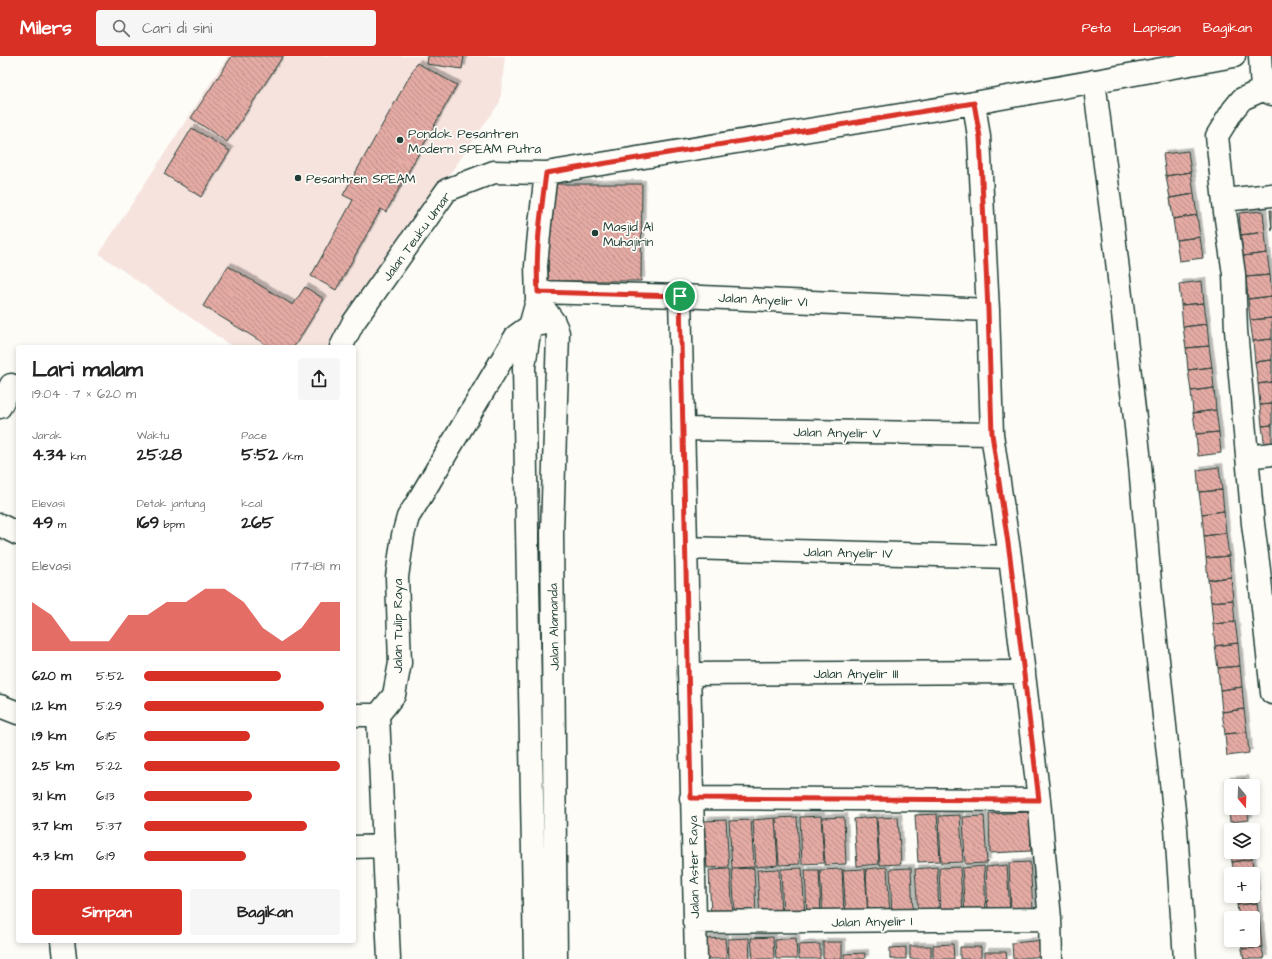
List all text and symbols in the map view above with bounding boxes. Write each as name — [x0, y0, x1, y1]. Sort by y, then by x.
search box — [96, 10, 376, 46]
text: Milers — [20, 15, 72, 42]
icon: search — [110, 17, 132, 39]
text: Cari di sini — [142, 18, 212, 39]
text: Peta — [1082, 18, 1111, 38]
text: Lapisan — [1133, 18, 1181, 38]
text: Bagikan — [1203, 18, 1252, 38]
place label: Pondok Pesantren Modern SPEAM Putra — [408, 125, 542, 158]
marker: Pondok Pesantren Modern SPEAM Putra — [395, 135, 405, 145]
place label: Pesantren SPEAM — [306, 170, 416, 188]
marker: Pesantren SPEAM — [293, 173, 303, 183]
street label: Jalan Teuku Umar — [378, 188, 455, 285]
place label: Masjid Al Muhajirin — [603, 218, 654, 251]
marker: Masjid Al Muhajirin — [590, 228, 600, 238]
pin — [663, 279, 697, 313]
icon: arrive — [669, 285, 691, 307]
street label: Jalan Anyelir VI — [718, 289, 808, 312]
text: Lari malam — [32, 354, 143, 385]
button: share — [298, 358, 340, 400]
text: 19:04 · 7 × 620 m — [32, 385, 136, 403]
street label: Jalan Anyelir V — [793, 423, 881, 444]
text: Jarak — [32, 428, 62, 443]
text: Waktu — [137, 428, 169, 443]
text: Pace — [241, 428, 267, 443]
text: 4.34 — [32, 443, 66, 467]
text: 25:28 — [137, 443, 182, 467]
text: 5:52 — [241, 443, 278, 467]
text: km — [66, 449, 86, 464]
text: /km — [278, 449, 303, 464]
text: Elevasi — [32, 496, 65, 511]
text: Detak jantung — [137, 496, 205, 511]
text: kcal — [241, 496, 262, 511]
text: 49 — [32, 511, 53, 535]
text: 169 — [137, 511, 159, 535]
text: 265 — [241, 511, 274, 535]
text: m — [53, 517, 66, 532]
text: bpm — [159, 517, 184, 532]
street label: Jalan Anyelir IV — [803, 543, 893, 564]
text: Elevasi — [32, 557, 71, 575]
text: 177–181 m — [291, 557, 340, 575]
street label: Jalan Tulip Raya — [389, 578, 408, 673]
street label: Jalan Alamanda — [544, 583, 564, 671]
street label: Jalan Anyelir III — [813, 665, 899, 684]
text: 620 m — [32, 667, 71, 685]
text: 5:52 — [96, 667, 124, 685]
text: 1.2 km — [32, 697, 66, 715]
text: 5:29 — [96, 697, 122, 715]
text: 1.9 km — [32, 727, 66, 745]
text: 6:15 — [96, 727, 117, 745]
text: 2.5 km — [32, 757, 74, 775]
text: 5:22 — [96, 757, 122, 775]
north arrow — [1224, 779, 1260, 815]
map controls — [1224, 779, 1260, 947]
text: 3.1 km — [32, 787, 65, 805]
text: 6:13 — [96, 787, 115, 805]
street label: Jalan Aster Raya — [684, 815, 705, 919]
text: 3.7 km — [32, 817, 72, 835]
text: 5:37 — [96, 817, 122, 835]
button: layers — [1224, 823, 1260, 859]
text: 4.3 km — [32, 847, 73, 865]
text: 6:19 — [96, 847, 115, 865]
button: + — [1224, 867, 1260, 903]
button: Simpan — [32, 889, 182, 935]
button: Bagikan — [190, 889, 340, 935]
button: − — [1224, 911, 1260, 947]
street label: Jalan Anyelir I — [831, 912, 913, 933]

